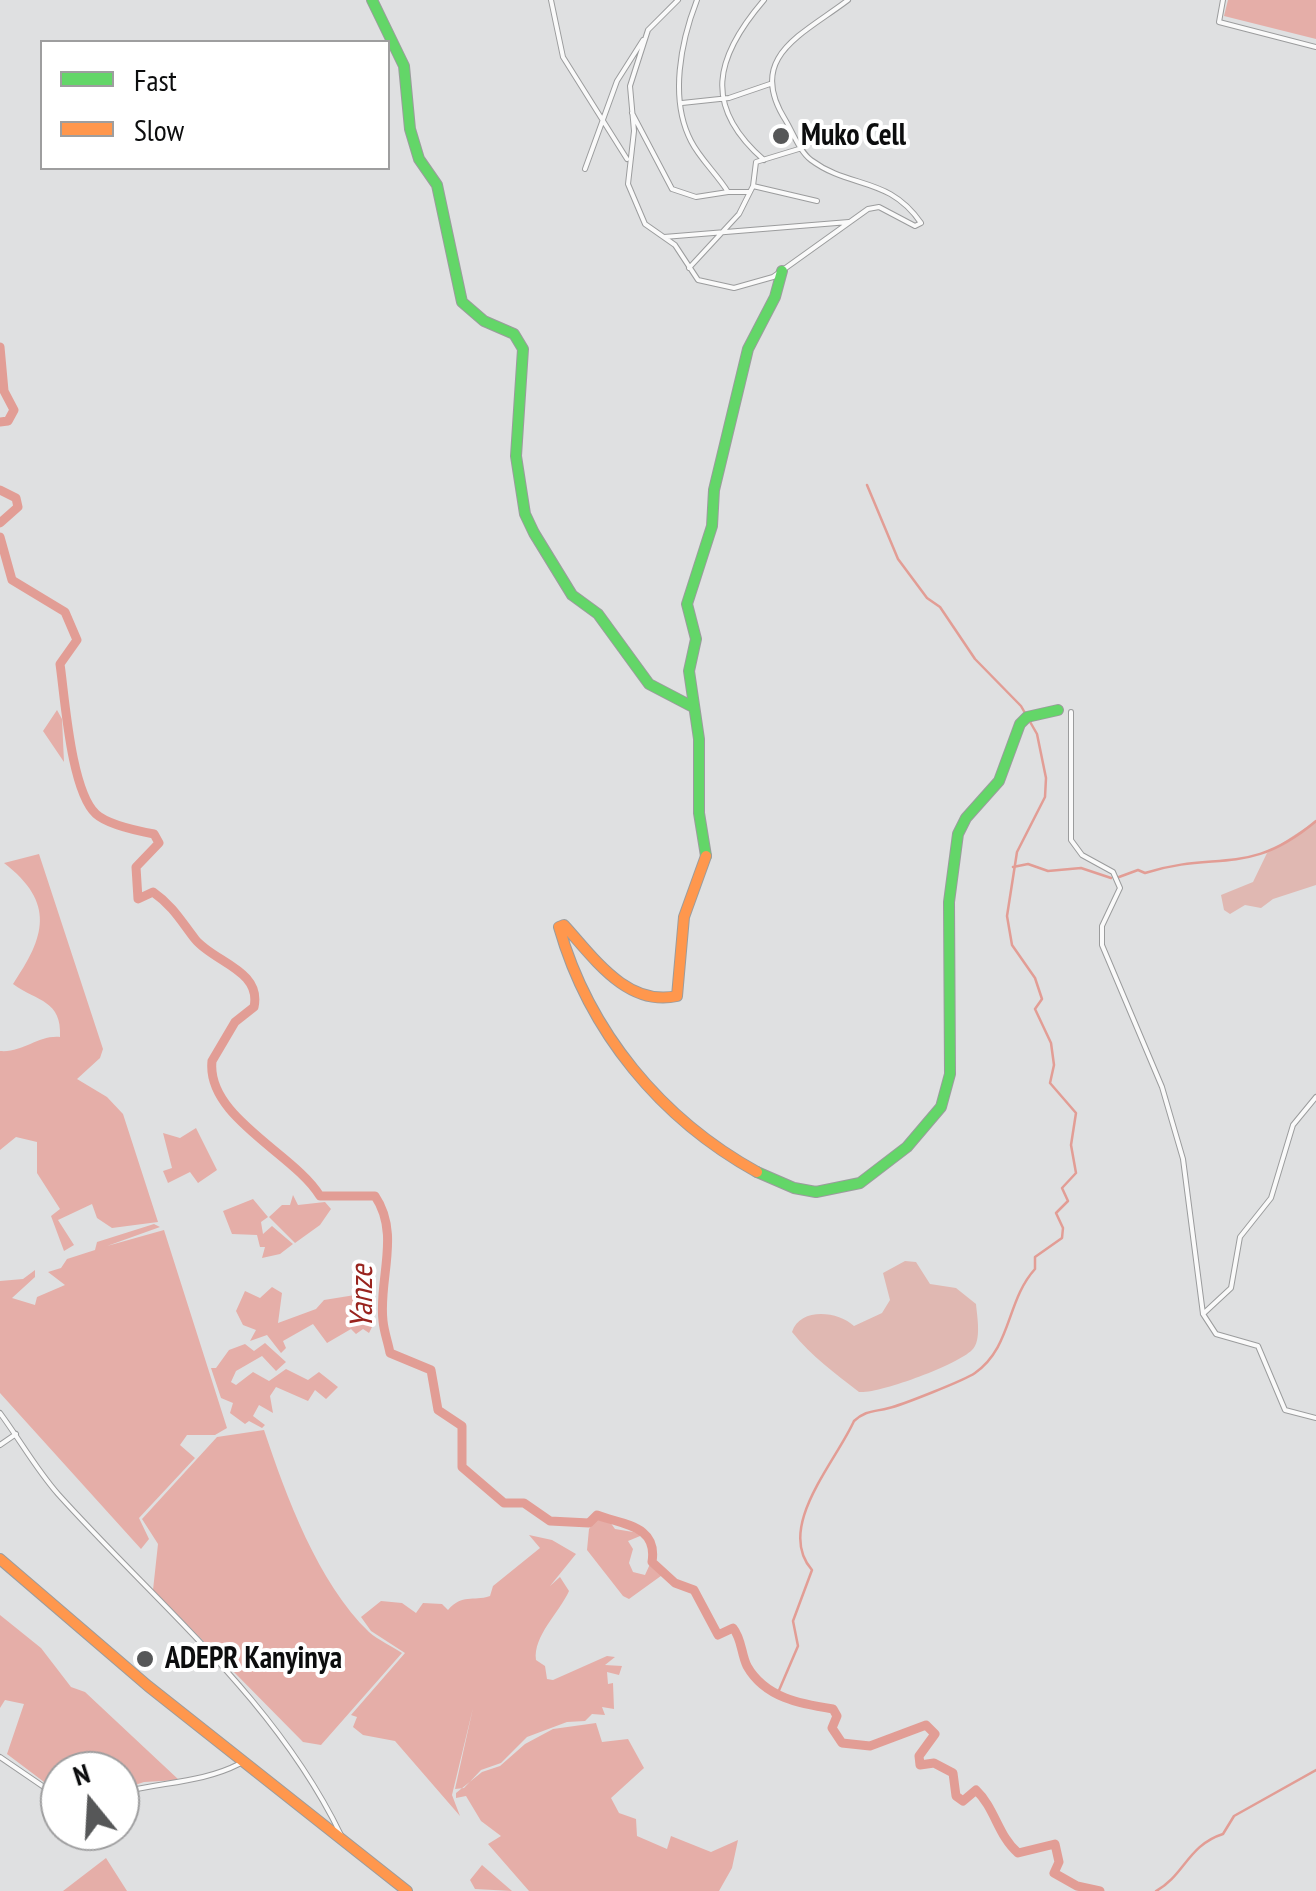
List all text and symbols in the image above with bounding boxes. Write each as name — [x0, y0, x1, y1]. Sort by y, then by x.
legend — [40, 40, 390, 170]
text: Fast — [134, 60, 177, 99]
text: Slow — [134, 110, 184, 149]
place label: Muko Cell — [801, 118, 906, 154]
marker: Muko Cell — [770, 125, 792, 147]
water label: Yanze — [344, 1265, 382, 1329]
place label: ADEPR Kanyinya — [165, 1641, 342, 1677]
marker: ADEPR Kanyinya — [134, 1648, 156, 1670]
north arrow — [40, 1751, 140, 1851]
text: N — [68, 1754, 94, 1794]

